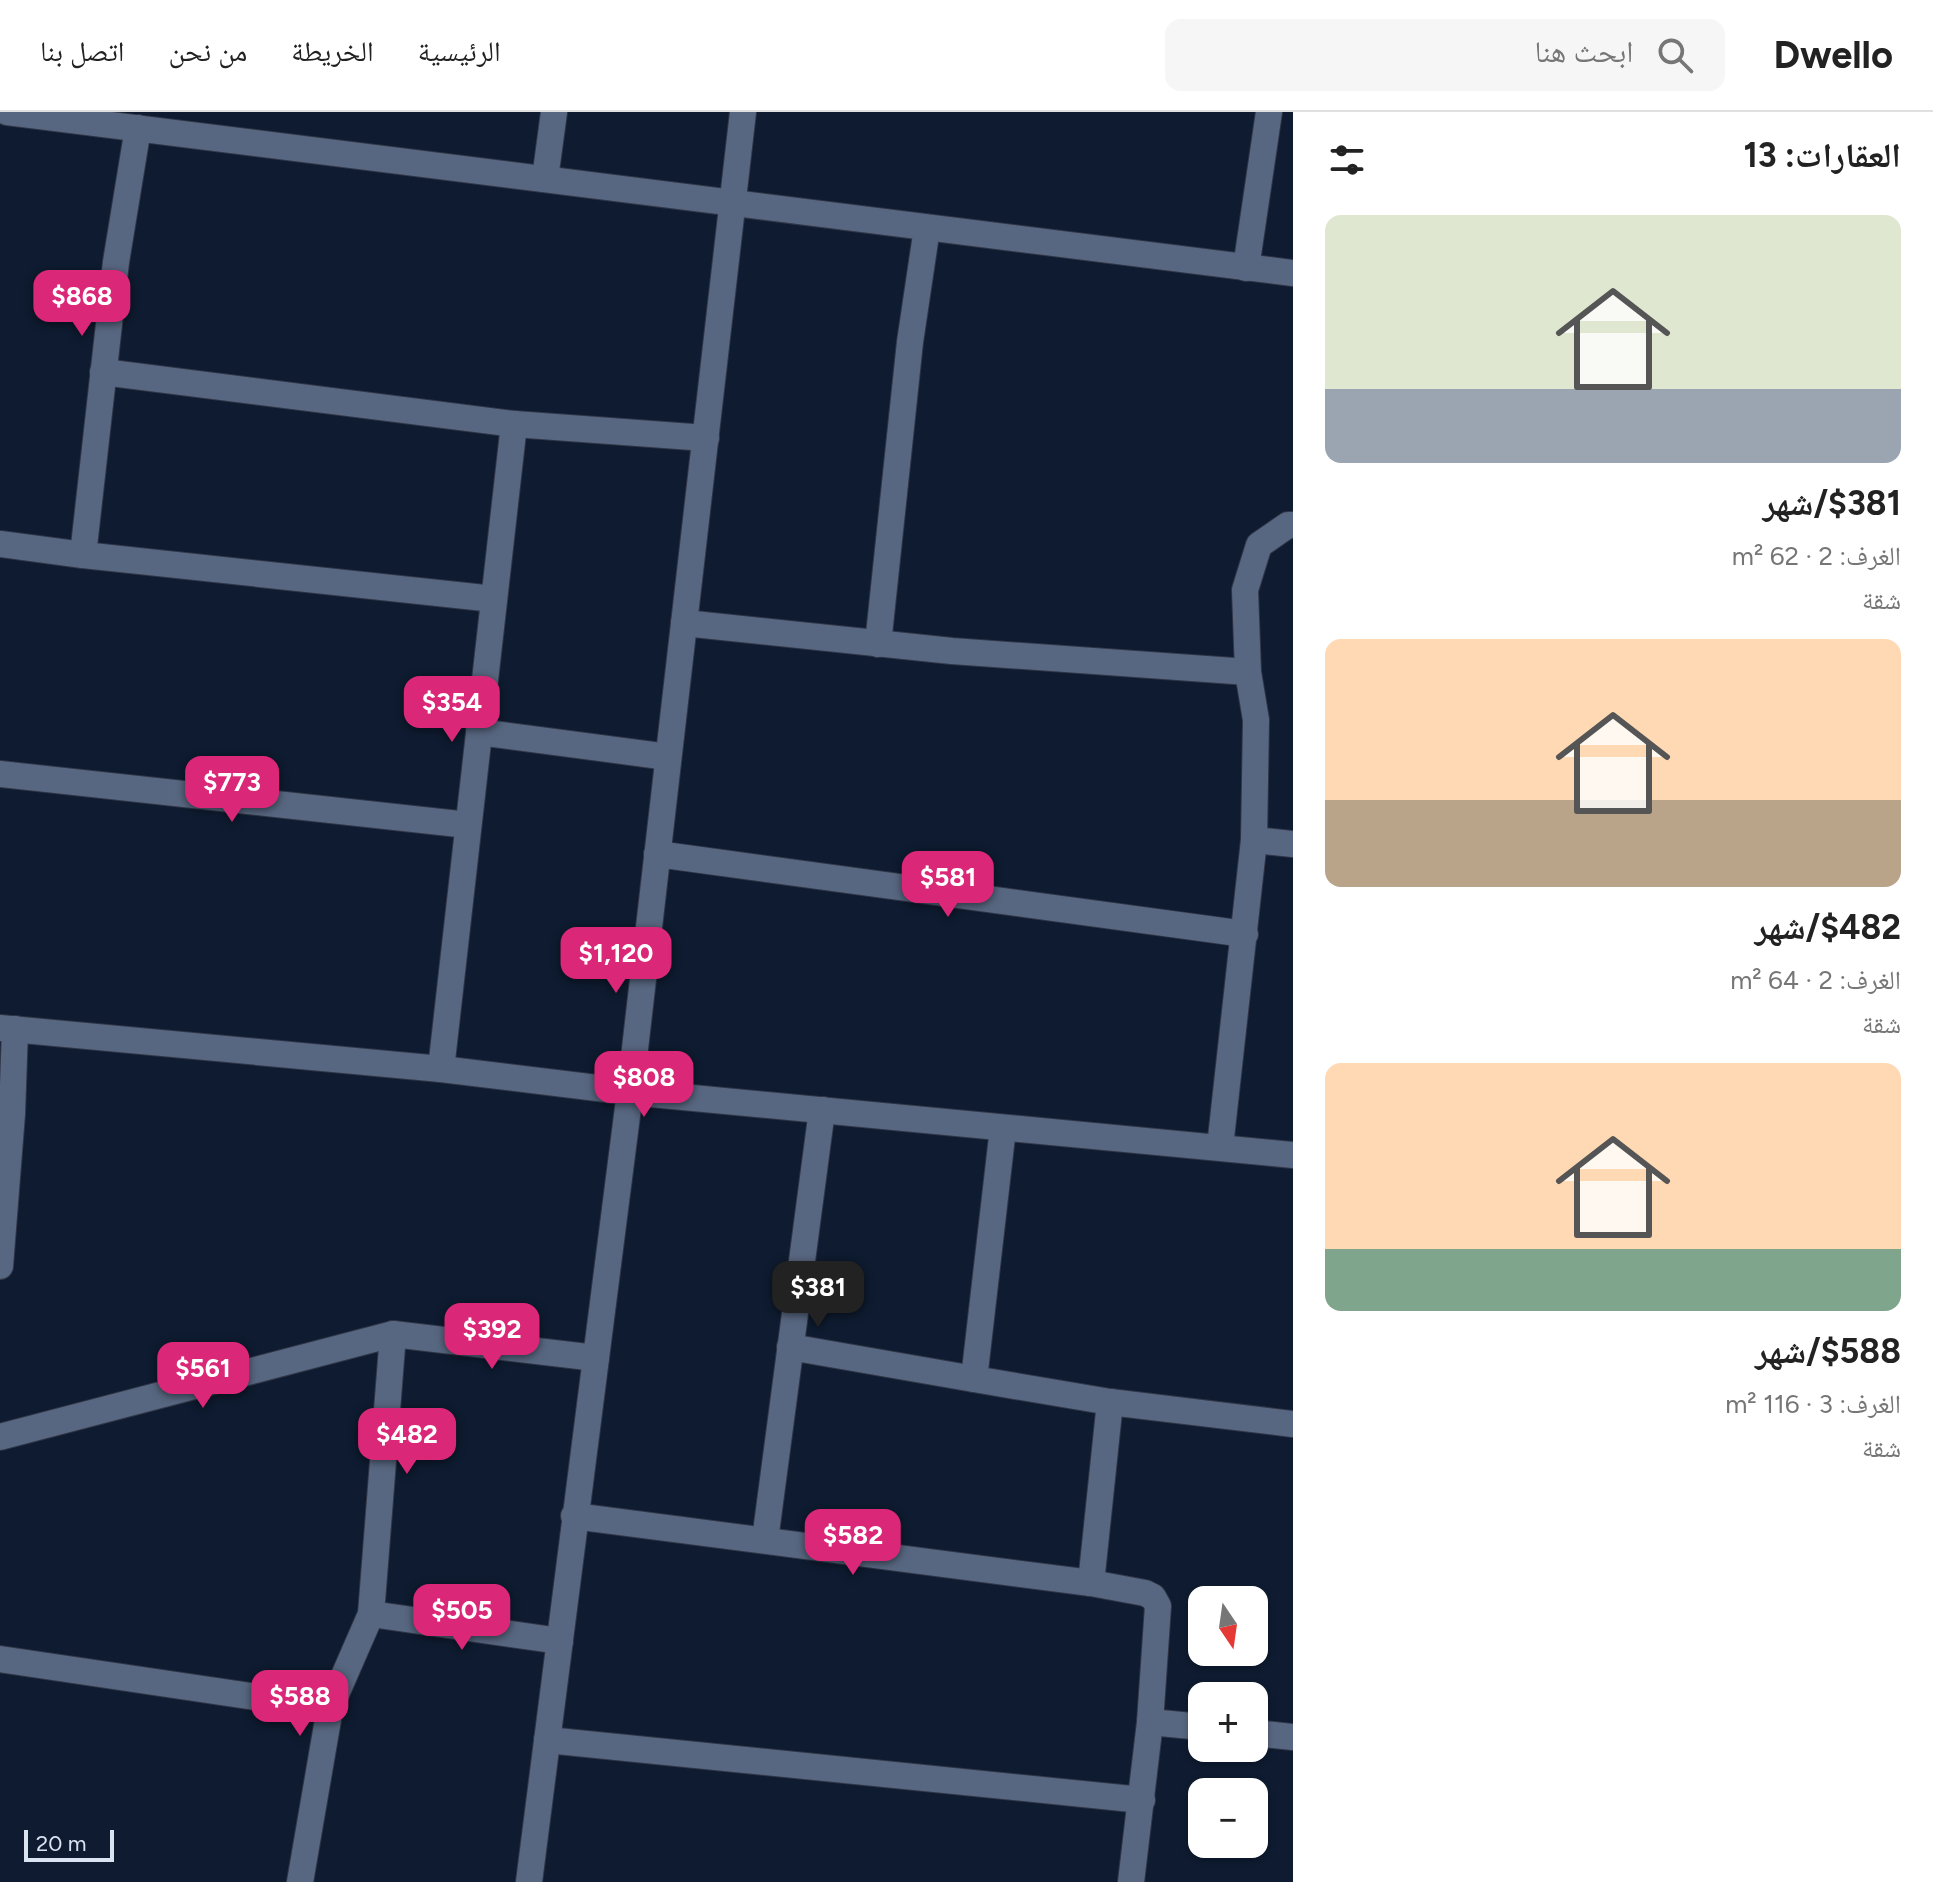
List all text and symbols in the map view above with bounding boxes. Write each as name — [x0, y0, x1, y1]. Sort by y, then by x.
search box — [1165, 19, 1725, 91]
text: Dwello — [1773, 32, 1893, 78]
text: ابحث هنا — [1535, 33, 1633, 70]
icon: search — [1653, 33, 1697, 77]
text: اتصل بنا — [40, 34, 124, 68]
text: من نحن — [168, 34, 247, 68]
text: الخريطة — [291, 34, 374, 68]
text: الرئيسية — [418, 34, 501, 68]
text: العقارات: 13 — [1743, 135, 1901, 176]
icon: filters — [1325, 138, 1369, 182]
icon: home — [1541, 267, 1685, 411]
pin: $868 — [35, 270, 129, 338]
text: $868 — [51, 280, 113, 312]
text: $381/شهر — [1763, 483, 1901, 524]
text: الغرف: 2 · 62 m² — [1732, 540, 1901, 572]
text: شقة — [1862, 584, 1901, 616]
pin: $354 — [405, 676, 499, 744]
text: $354 — [422, 686, 482, 718]
icon: home — [1541, 691, 1685, 835]
pin: $773 — [185, 756, 279, 824]
text: $773 — [203, 766, 261, 798]
pin: $581 — [901, 851, 995, 919]
text: $581 — [920, 861, 976, 893]
text: $482/شهر — [1755, 907, 1901, 948]
pin: $1,120 — [551, 927, 681, 995]
text: $1,120 — [579, 937, 653, 969]
text: الغرف: 2 · 64 m² — [1730, 964, 1901, 996]
text: شقة — [1862, 1008, 1901, 1040]
pin: $808 — [597, 1051, 691, 1119]
text: $808 — [612, 1061, 676, 1093]
icon: home — [1541, 1115, 1685, 1259]
pin: $381 — [771, 1261, 865, 1329]
text: $381 — [790, 1271, 846, 1303]
pin: $392 — [445, 1303, 539, 1371]
text: $392 — [463, 1313, 522, 1345]
text: $588/شهر — [1755, 1331, 1901, 1372]
pin: $561 — [156, 1342, 250, 1410]
text: $561 — [175, 1352, 231, 1384]
text: الغرف: 3 · 116 m² — [1725, 1388, 1901, 1420]
pin: $482 — [360, 1408, 454, 1476]
text: $482 — [376, 1418, 438, 1450]
text: شقة — [1862, 1432, 1901, 1464]
pin: $582 — [806, 1509, 900, 1577]
text: $582 — [823, 1519, 883, 1551]
pin: $505 — [415, 1584, 509, 1652]
north arrow — [1188, 1586, 1268, 1666]
map controls — [1188, 1586, 1268, 1858]
text: $505 — [431, 1594, 493, 1626]
pin: $588 — [253, 1670, 347, 1738]
text: $588 — [269, 1680, 331, 1712]
button: + — [1188, 1682, 1268, 1762]
button: − — [1188, 1778, 1268, 1858]
scale bar — [24, 1826, 114, 1862]
text: 20 m — [36, 1830, 87, 1857]

